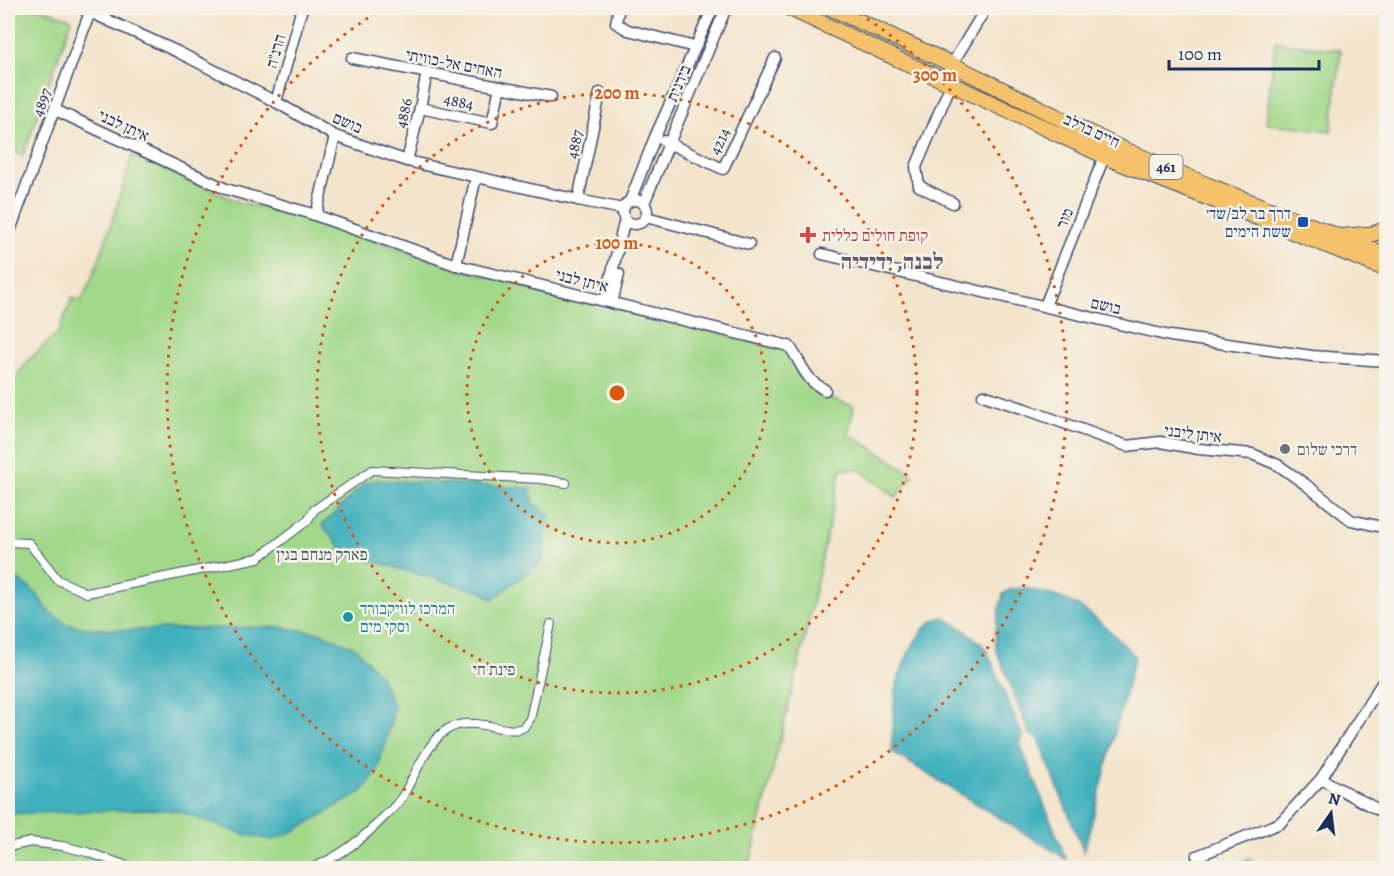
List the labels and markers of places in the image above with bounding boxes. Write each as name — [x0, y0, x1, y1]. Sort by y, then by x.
place label: דרך בר לב/שד׳ ששת הימים — [1206, 203, 1291, 243]
marker: דרך בר לב/שד׳ ששת הימים — [1296, 215, 1310, 229]
place label: קופת חולים כללית — [822, 225, 928, 247]
marker: קופת חולים כללית — [799, 226, 817, 244]
centre of rings — [607, 383, 627, 403]
place label: דרכי שלום — [1297, 439, 1357, 461]
marker: דרכי שלום — [1278, 442, 1292, 456]
place label: המרכז לוויקבורד וסקי מים — [360, 598, 455, 638]
marker: המרכז לוויקבורד וסקי מים — [341, 610, 355, 624]

